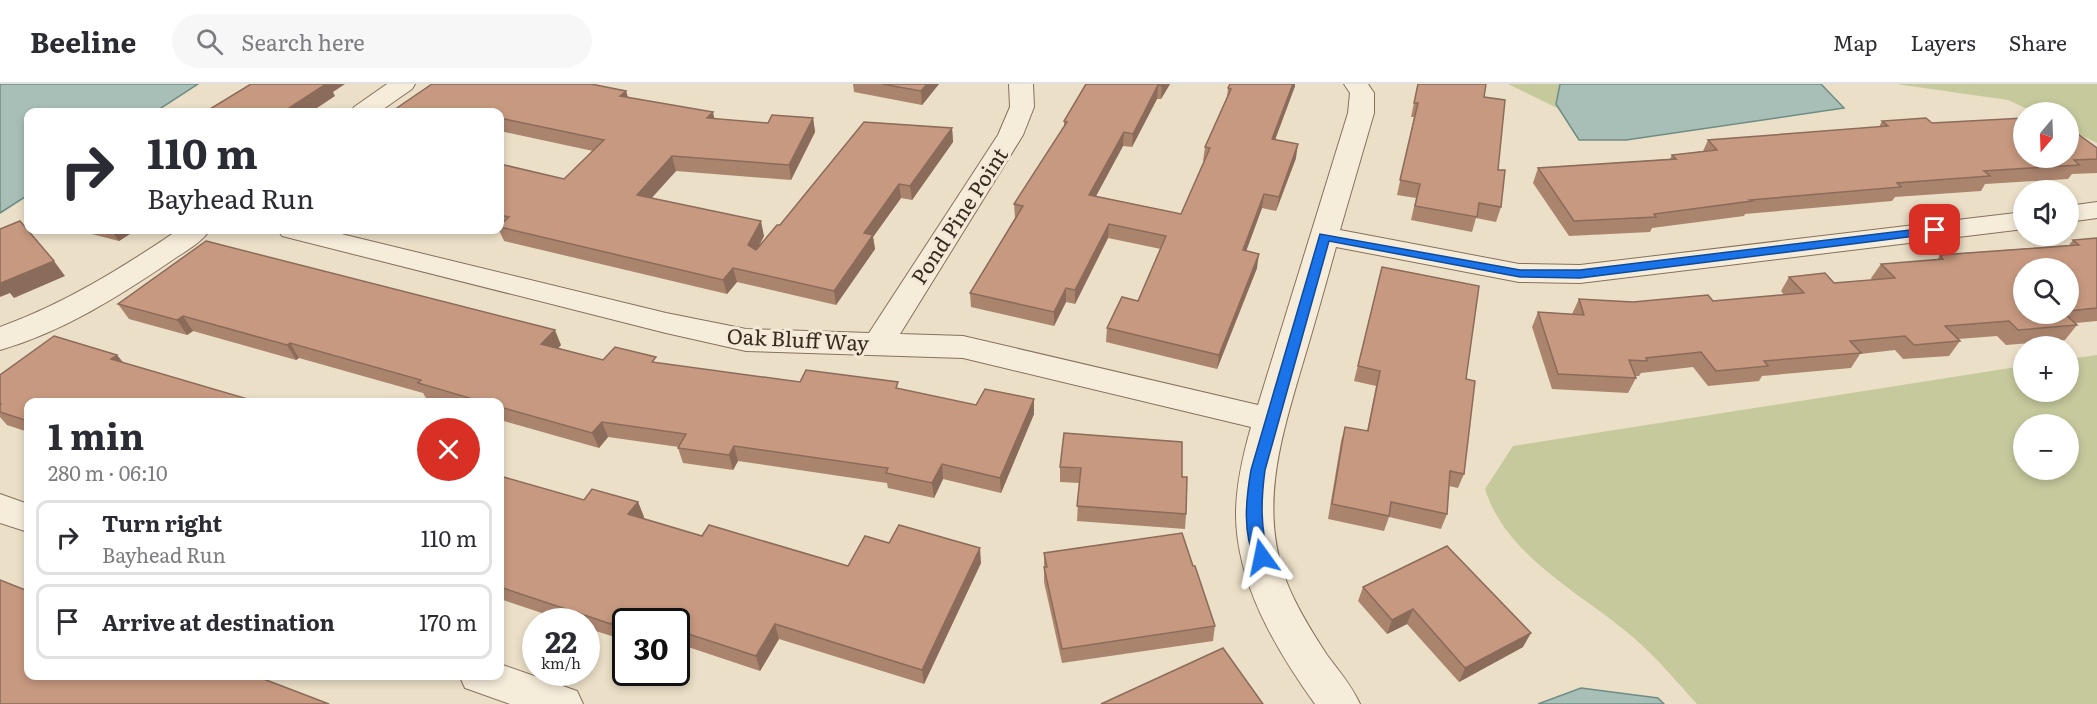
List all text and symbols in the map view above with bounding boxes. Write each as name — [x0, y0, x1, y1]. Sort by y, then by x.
search box — [172, 14, 592, 68]
text: Beeline — [30, 20, 136, 62]
icon: search — [193, 25, 226, 58]
text: Search here — [241, 25, 365, 58]
text: Map — [1833, 26, 1878, 57]
text: Layers — [1911, 26, 1976, 57]
text: Share — [2009, 26, 2067, 57]
north arrow — [2013, 102, 2079, 168]
map controls — [2013, 102, 2079, 480]
text: 110 m — [147, 120, 258, 182]
icon: right — [48, 132, 126, 210]
street label: Pond Pine Point — [902, 140, 1014, 290]
text: Bayhead Run — [147, 177, 314, 217]
button: sound — [2013, 180, 2079, 246]
pin — [1909, 204, 1960, 255]
icon: arrive — [1918, 213, 1951, 246]
button: search — [2013, 258, 2079, 324]
street label: Oak Bluff Way — [726, 319, 871, 357]
button: + — [2013, 336, 2079, 402]
text: 1 min — [48, 408, 144, 461]
button: − — [2013, 414, 2079, 480]
button: close — [417, 418, 480, 481]
text: 280 m · 06:10 — [48, 457, 167, 487]
text: Turn right — [102, 506, 222, 539]
icon: right — [51, 521, 84, 554]
text: 110 m — [421, 521, 477, 554]
position arrow — [1230, 525, 1294, 589]
text: Bayhead Run — [102, 539, 226, 569]
icon: arrive — [51, 605, 84, 638]
text: Arrive at destination — [102, 605, 335, 638]
text: 170 m — [419, 605, 477, 638]
speed limit sign: 30 — [612, 608, 690, 686]
text: 22 — [545, 618, 577, 662]
text: km/h — [541, 651, 581, 674]

